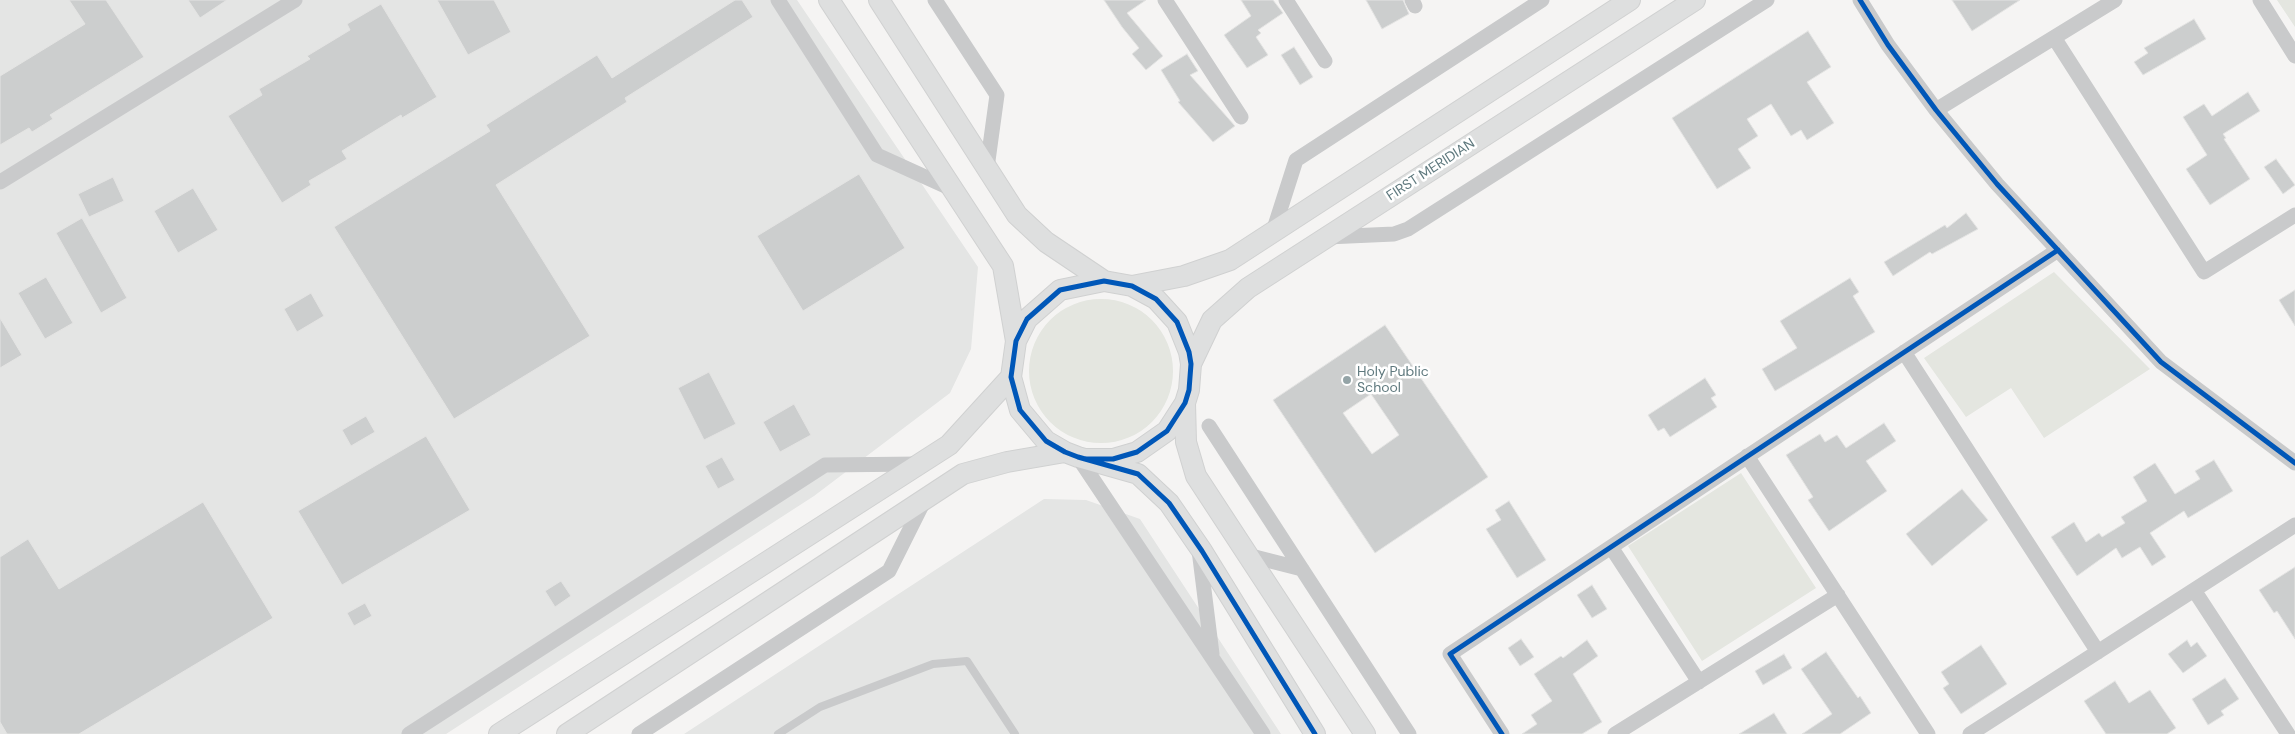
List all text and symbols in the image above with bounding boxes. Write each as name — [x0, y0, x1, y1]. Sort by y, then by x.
street label: FIRST MERIDIAN — [1384, 135, 1478, 205]
place label: Holy Public School — [1357, 364, 1429, 397]
marker: Holy Public School — [1341, 374, 1353, 386]

